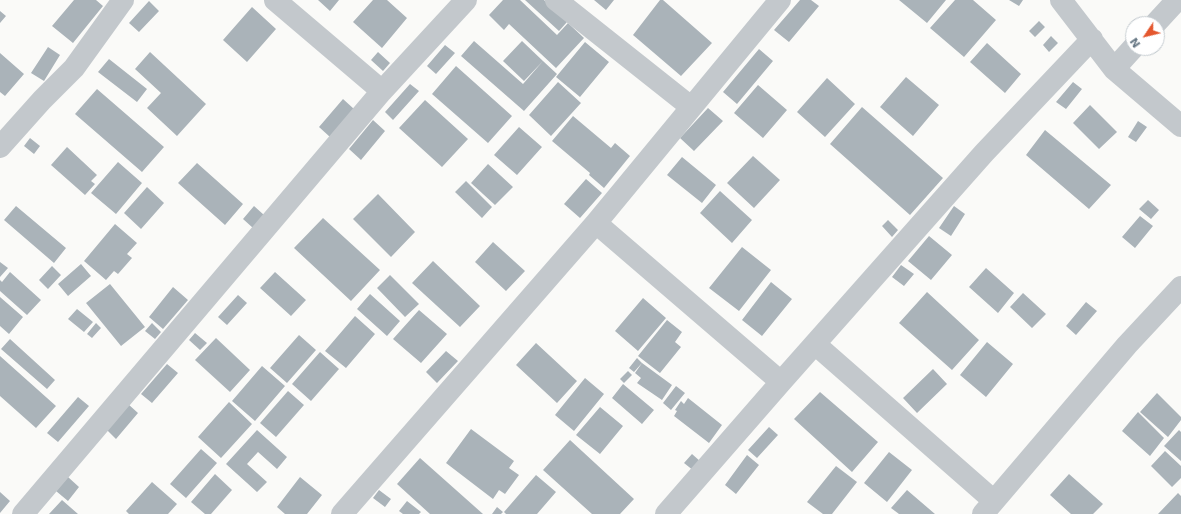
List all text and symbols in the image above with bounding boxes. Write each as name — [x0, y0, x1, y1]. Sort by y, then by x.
north arrow — [1125, 16, 1165, 56]
text: N — [1128, 35, 1144, 50]

